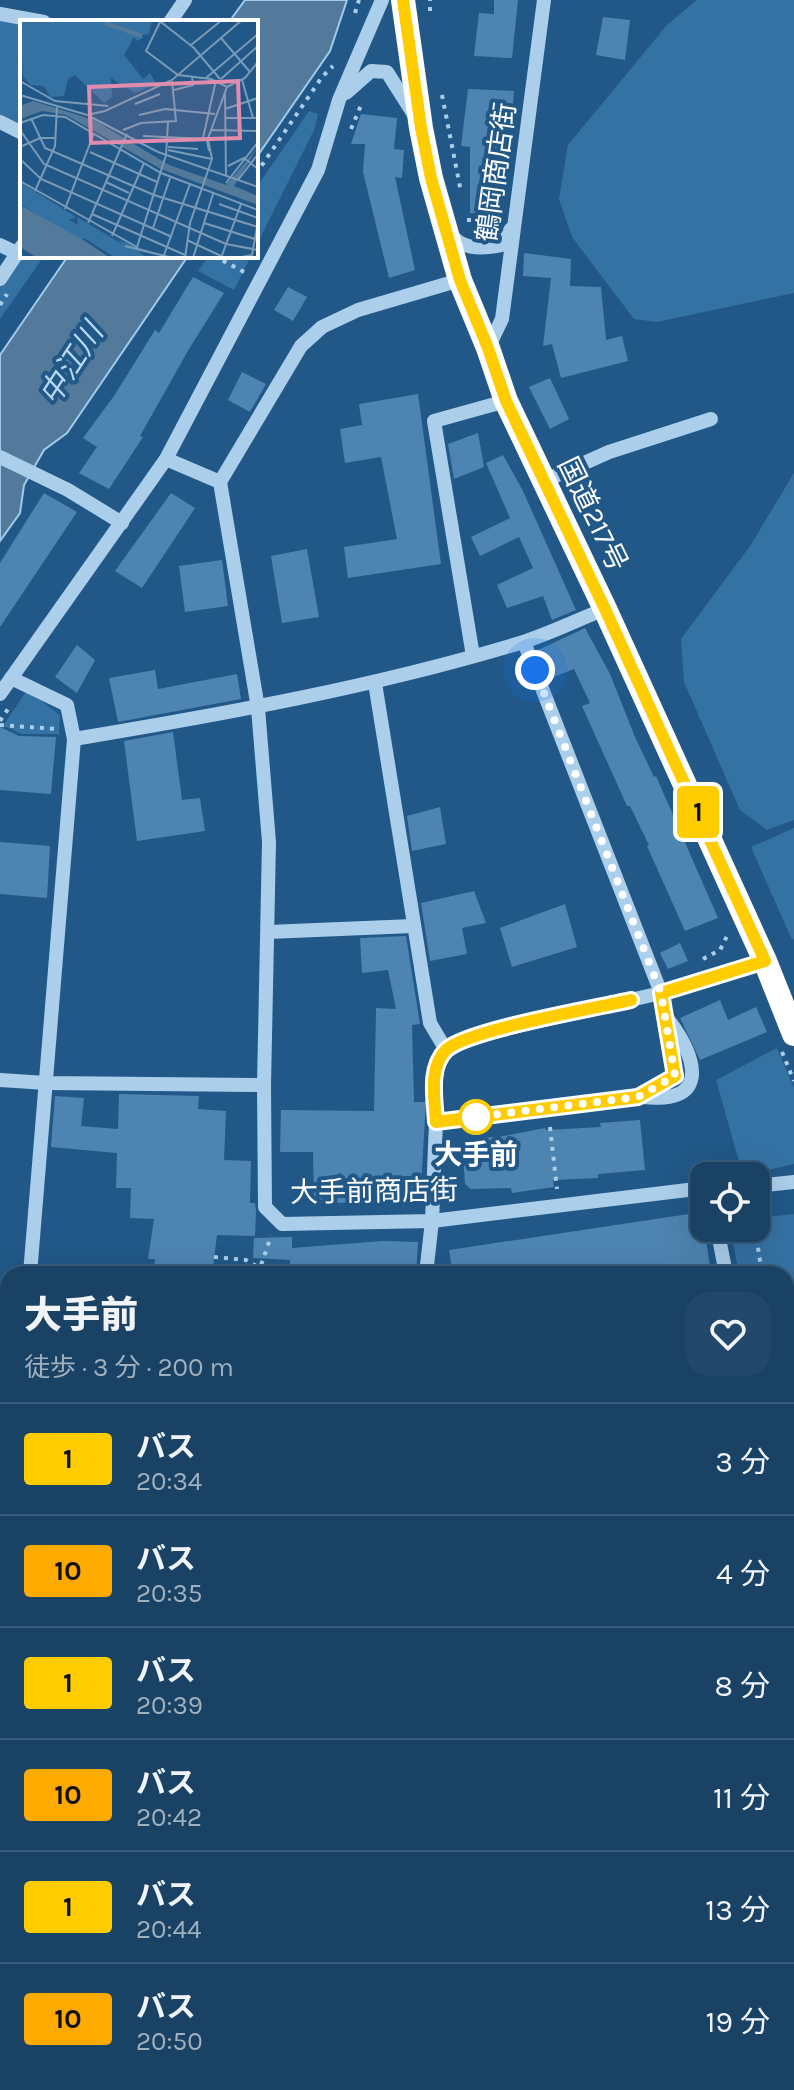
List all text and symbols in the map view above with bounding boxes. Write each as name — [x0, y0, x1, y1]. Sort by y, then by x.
inset map — [20, 20, 258, 258]
street label: 鶴岡商店街 — [470, 100, 522, 244]
water label: 中江川 — [31, 314, 112, 412]
street label: 国道217号 — [551, 452, 635, 576]
your location — [515, 650, 555, 690]
line badge: 1 — [672, 786, 724, 838]
text: 1 — [693, 795, 703, 828]
marker: 大手前 — [459, 1100, 493, 1134]
place label: 大手前 — [434, 1138, 518, 1171]
map controls — [690, 1162, 770, 1242]
button: locate — [690, 1162, 770, 1242]
street label: 大手前商店街 — [290, 1173, 458, 1209]
button: heart — [686, 1292, 770, 1376]
text: 大手前 — [24, 1293, 138, 1338]
text: 徒歩 · 3 分 · 200 m — [24, 1352, 234, 1383]
text: バス — [136, 1429, 196, 1465]
text: 1 — [63, 1442, 73, 1475]
text: 3 分 — [715, 1444, 770, 1480]
text: 20:34 — [136, 1466, 202, 1497]
text: バス — [136, 1541, 196, 1577]
text: 10 — [54, 1554, 82, 1587]
text: 4 分 — [716, 1556, 770, 1592]
text: 20:35 — [136, 1578, 203, 1609]
text: バス — [136, 1653, 196, 1689]
text: 1 — [63, 1666, 73, 1699]
text: 8 分 — [714, 1668, 770, 1704]
text: 20:39 — [136, 1690, 203, 1721]
text: バス — [136, 1765, 196, 1801]
text: 10 — [54, 1778, 82, 1811]
text: 11 分 — [713, 1780, 770, 1816]
text: 20:42 — [136, 1802, 202, 1833]
text: バス — [136, 1877, 196, 1913]
text: 1 — [63, 1890, 73, 1923]
text: 13 分 — [705, 1892, 770, 1928]
text: 20:44 — [136, 1914, 202, 1945]
text: バス — [136, 1989, 196, 2025]
text: 10 — [54, 2002, 82, 2035]
text: 19 分 — [706, 2004, 770, 2040]
text: 20:50 — [136, 2026, 203, 2057]

